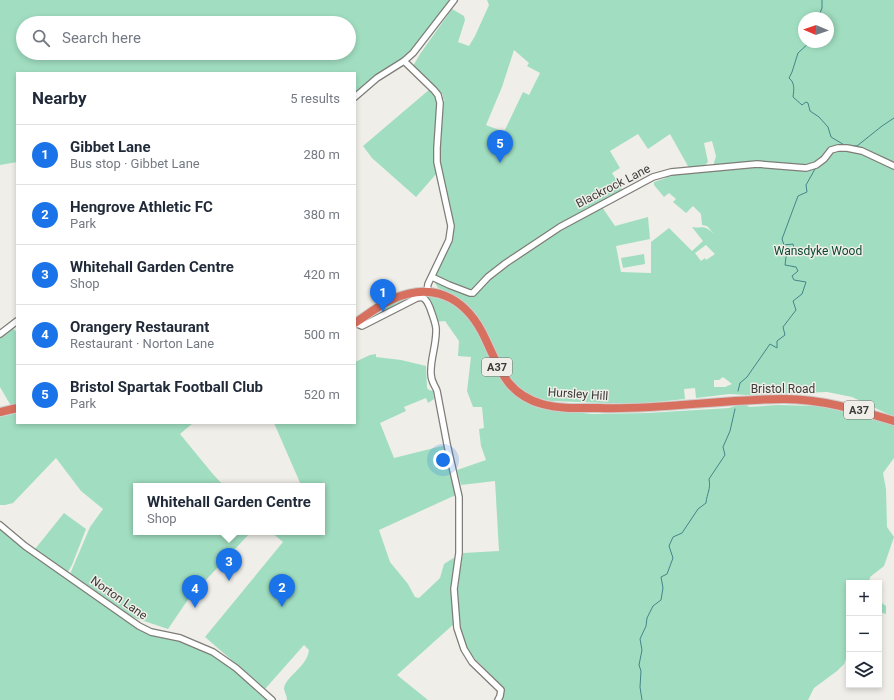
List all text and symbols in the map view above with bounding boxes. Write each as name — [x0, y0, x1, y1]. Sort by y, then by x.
north arrow — [798, 12, 834, 48]
search box — [16, 16, 356, 60]
icon: search — [30, 27, 52, 49]
text: Search here — [62, 29, 141, 47]
text: Nearby — [32, 88, 87, 108]
text: 5 results — [290, 91, 340, 106]
pin: 5 — [487, 130, 513, 163]
text: Gibbet Lane — [70, 138, 151, 156]
text: 1 — [41, 147, 49, 162]
text: 280 m — [303, 147, 340, 162]
text: Bus stop · Gibbet Lane — [70, 156, 200, 171]
street label: Blackrock Lane — [574, 161, 652, 211]
text: Hengrove Athletic FC — [70, 198, 213, 216]
text: 2 — [41, 207, 49, 222]
text: 380 m — [303, 207, 340, 222]
text: Park — [70, 216, 96, 231]
park label: Wansdyke Wood — [774, 244, 862, 258]
text: Whitehall Garden Centre — [70, 258, 234, 276]
text: 3 — [41, 267, 49, 282]
text: 420 m — [303, 267, 340, 282]
text: Shop — [70, 276, 100, 291]
pin: 1 — [370, 279, 396, 312]
text: Orangery Restaurant — [70, 318, 209, 336]
text: 4 — [41, 327, 49, 342]
text: 500 m — [303, 327, 340, 342]
text: Restaurant · Norton Lane — [70, 336, 214, 351]
road number: A37 — [482, 358, 512, 376]
text: Bristol Spartak Football Club — [70, 378, 263, 396]
street label: Bristol Road — [751, 382, 815, 396]
street label: Hursley Hill — [547, 385, 609, 403]
text: 5 — [41, 387, 49, 402]
text: 520 m — [303, 387, 340, 402]
text: Park — [70, 396, 96, 411]
road number: A37 — [844, 401, 874, 419]
your location — [433, 450, 453, 470]
popup — [133, 483, 325, 535]
text: Whitehall Garden Centre — [147, 493, 311, 511]
text: Shop — [147, 511, 177, 526]
pin: 3 — [216, 548, 242, 581]
street label: Norton Lane — [88, 573, 150, 623]
pin: 2 — [269, 574, 295, 607]
pin: 4 — [182, 575, 208, 608]
map controls — [846, 580, 882, 688]
button: + — [846, 580, 882, 616]
button: − — [846, 616, 882, 652]
button: layers — [846, 652, 882, 688]

